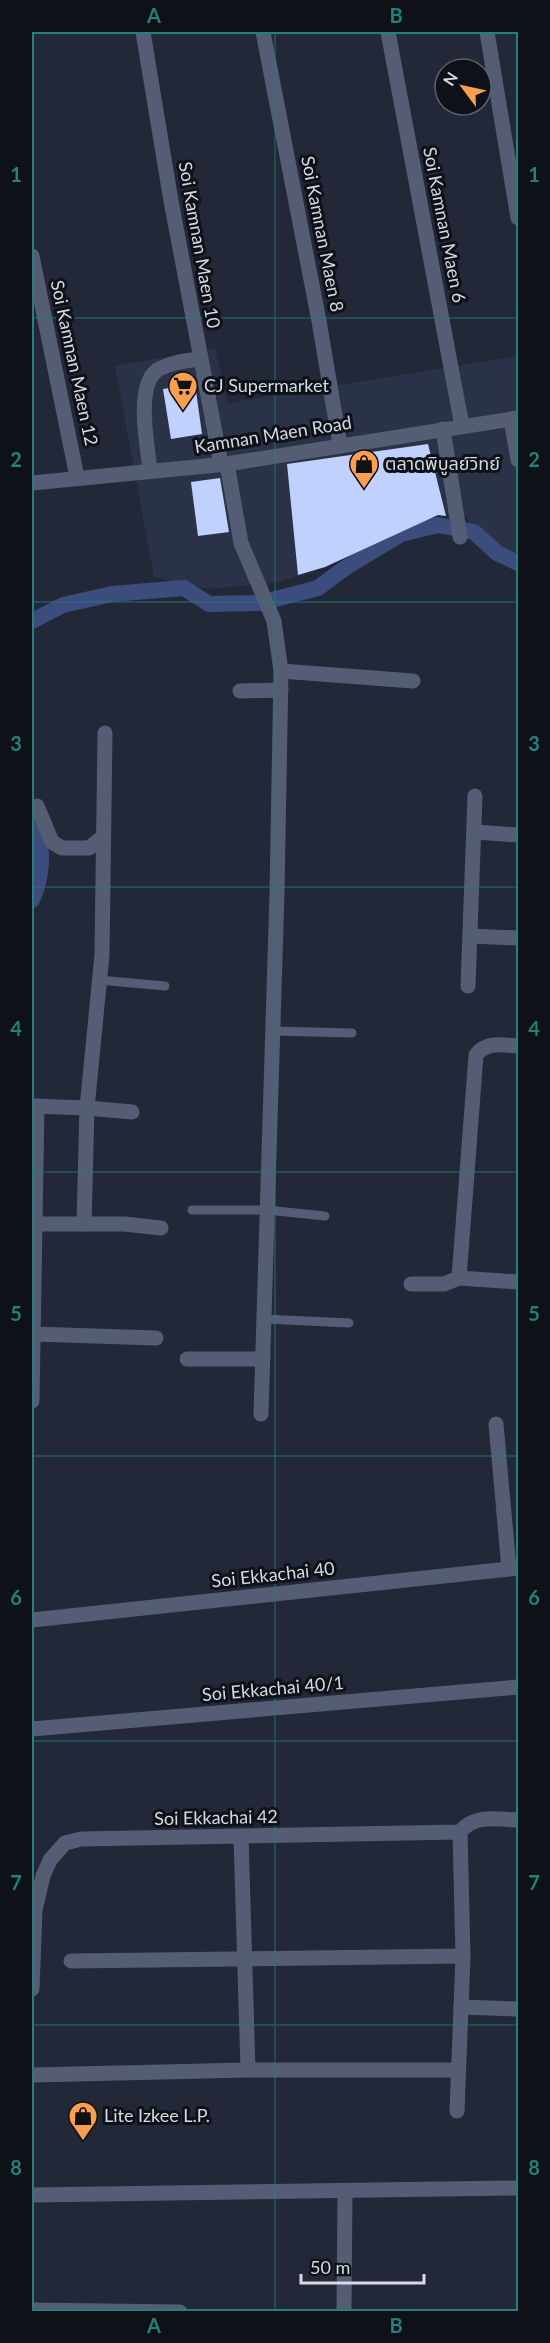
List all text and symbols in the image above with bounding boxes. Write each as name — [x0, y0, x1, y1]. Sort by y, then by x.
text: A — [146, 3, 161, 27]
text: B — [389, 3, 403, 27]
north arrow — [433, 57, 493, 117]
text: N — [439, 68, 461, 89]
street label: Soi Kamnan Maen 6 — [419, 145, 471, 305]
street label: Soi Kamnan Maen 8 — [297, 154, 349, 314]
street label: Soi Kamnan Maen 10 — [175, 160, 225, 330]
text: 1 — [10, 162, 22, 186]
text: 1 — [528, 162, 540, 186]
street label: Soi Kamnan Maen 12 — [47, 278, 103, 448]
supermarket icon: CJ Supermarket — [167, 370, 199, 412]
place label: CJ Supermarket — [204, 374, 329, 396]
street label: Kamnan Maen Road — [193, 411, 353, 457]
text: 2 — [10, 447, 22, 471]
text: 2 — [528, 447, 540, 471]
shop icon: ตลาดพิบูลย์วิทย์ — [348, 448, 380, 490]
place label: ตลาดพิบูลย์วิทย์ — [385, 452, 500, 476]
text: 3 — [10, 731, 22, 755]
text: 3 — [528, 731, 540, 755]
text: 4 — [10, 1016, 22, 1040]
text: 4 — [528, 1016, 540, 1040]
text: 5 — [10, 1301, 22, 1325]
text: 5 — [528, 1301, 540, 1325]
street label: Soi Ekkachai 40 — [210, 1557, 336, 1591]
text: 6 — [10, 1585, 22, 1609]
text: 6 — [528, 1585, 540, 1609]
street label: Soi Ekkachai 40/1 — [201, 1671, 345, 1705]
street label: Soi Ekkachai 42 — [154, 1805, 278, 1829]
text: 7 — [10, 1870, 22, 1894]
text: 7 — [528, 1870, 540, 1894]
shop icon: Lite Izkee L.P. — [67, 2100, 99, 2142]
place label: Lite Izkee L.P. — [104, 2104, 210, 2126]
text: 8 — [10, 2155, 22, 2179]
text: 8 — [528, 2155, 540, 2179]
scale bar — [301, 2247, 424, 2285]
text: 50 m — [310, 2256, 350, 2278]
text: A — [146, 2313, 161, 2337]
text: B — [389, 2313, 403, 2337]

